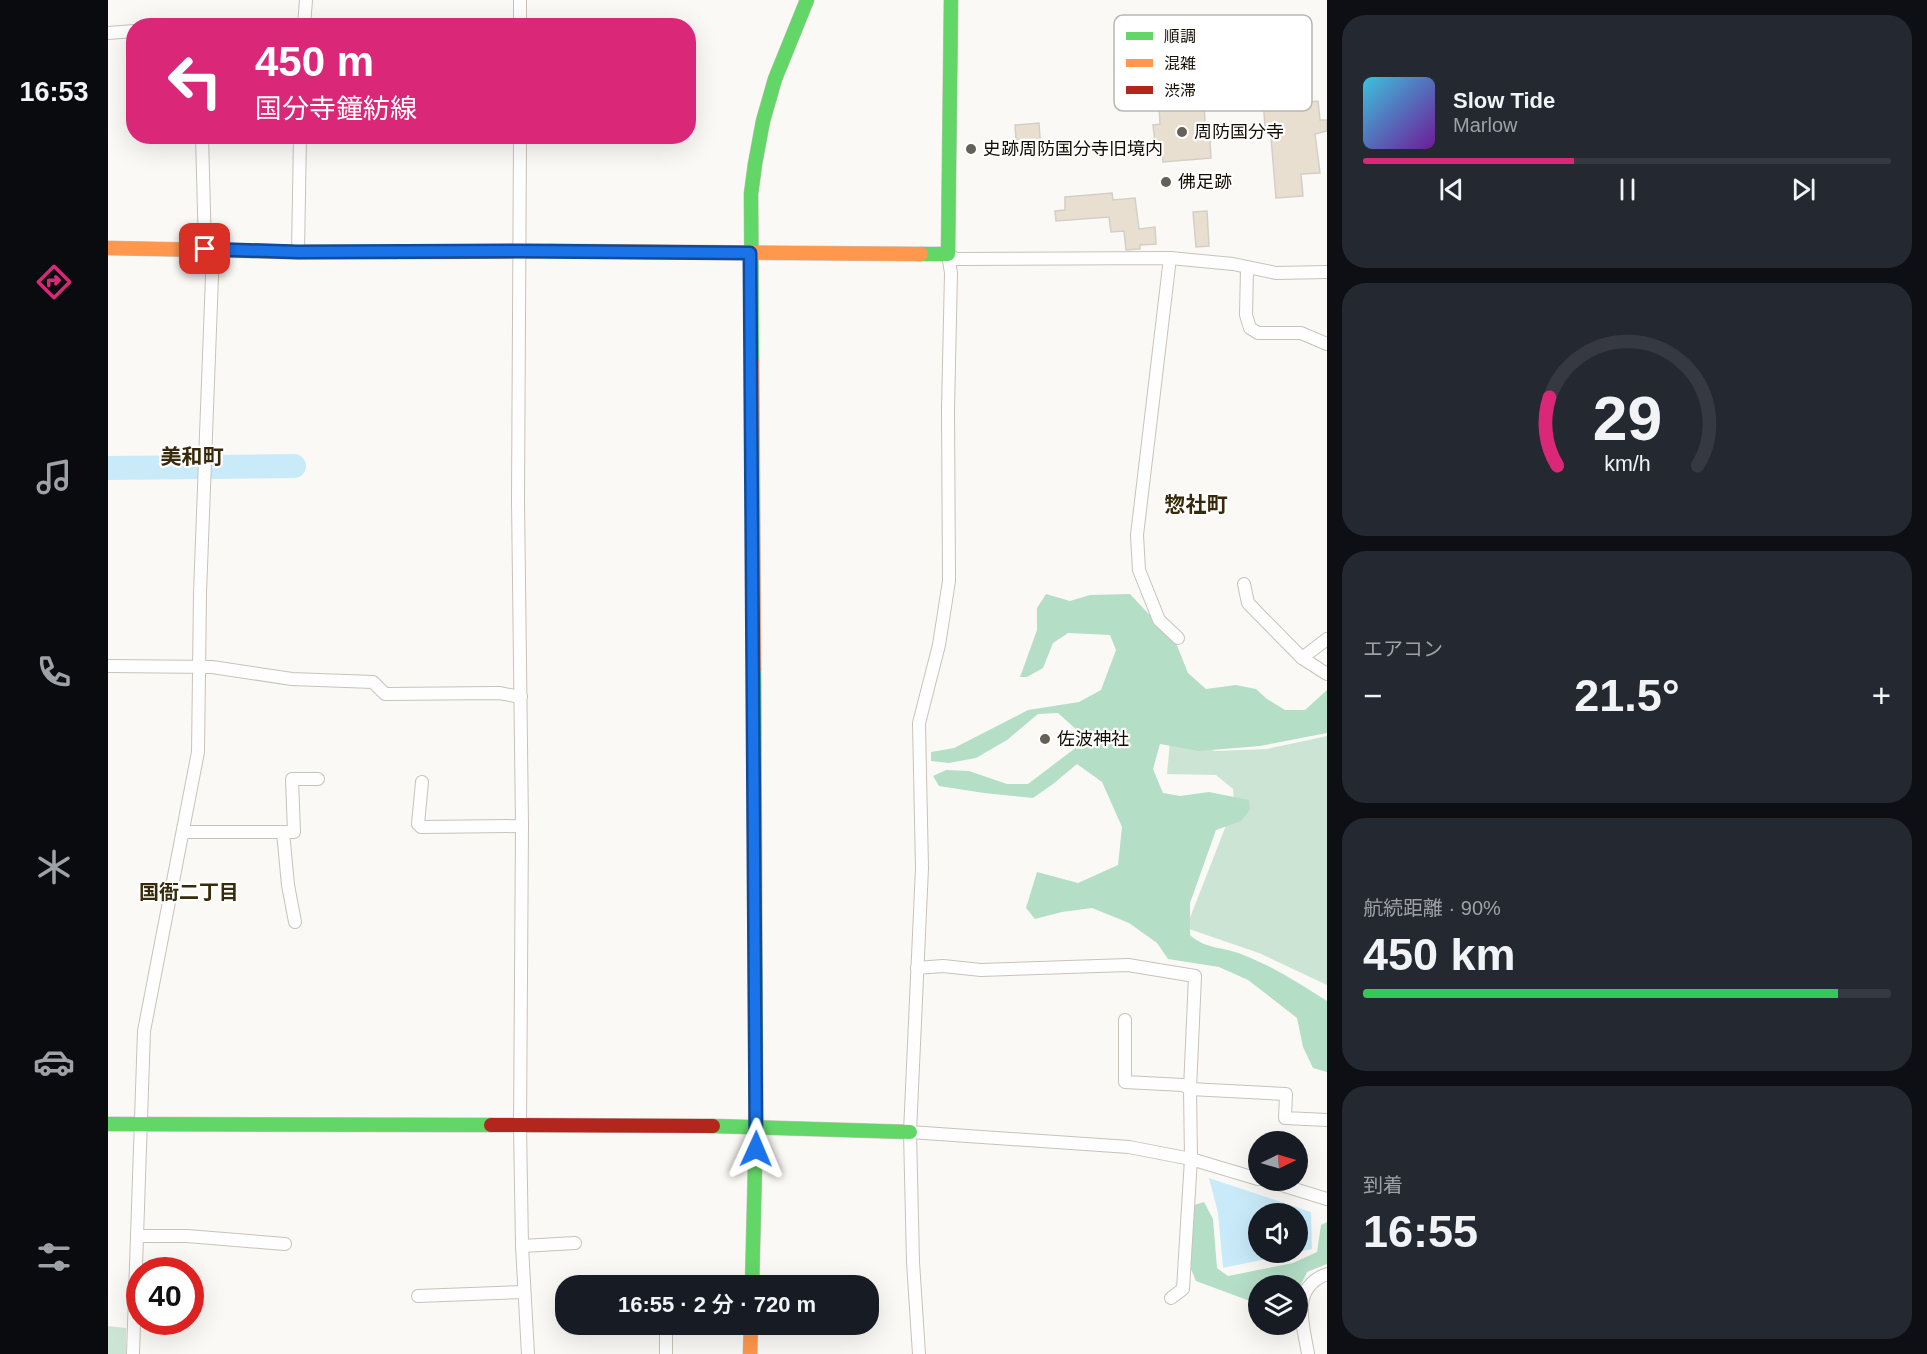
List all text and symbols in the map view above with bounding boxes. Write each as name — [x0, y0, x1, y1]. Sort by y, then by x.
legend — [1114, 15, 1312, 111]
text: 順調 — [1164, 28, 1196, 45]
text: 450 m — [255, 38, 374, 85]
icon: left — [156, 42, 234, 120]
text: 混雑 — [1164, 55, 1196, 72]
text: 16:53 — [19, 77, 89, 107]
text: 渋滞 — [1164, 82, 1196, 99]
text: Slow Tide — [1453, 88, 1555, 113]
text: 国分寺鐘紡線 — [255, 94, 417, 124]
text: Marlow — [1453, 114, 1517, 136]
place label: 周防国分寺 — [1194, 122, 1284, 142]
marker: 周防国分寺 — [1175, 125, 1189, 139]
place label: 史跡周防国分寺旧境内 — [983, 139, 1163, 159]
marker: 史跡周防国分寺旧境内 — [964, 142, 978, 156]
place label: 佛足跡 — [1178, 172, 1232, 192]
icon: previous — [1435, 173, 1468, 206]
icon: pause — [1611, 173, 1644, 206]
icon: next — [1787, 173, 1820, 206]
marker: 佛足跡 — [1159, 175, 1173, 189]
pin — [179, 223, 230, 274]
icon: arrive — [188, 232, 221, 265]
icon: directions — [33, 261, 75, 303]
text: 29 — [1592, 384, 1662, 453]
district label: 美和町 — [161, 445, 224, 468]
text: km/h — [1604, 453, 1650, 477]
icon: music — [33, 456, 75, 498]
district label: 惣社町 — [1165, 493, 1228, 516]
text: エアコン — [1363, 638, 1443, 660]
icon: phone — [33, 651, 75, 693]
text: 21.5° — [1574, 670, 1680, 721]
text: − — [1363, 677, 1382, 714]
text: + — [1872, 677, 1891, 714]
place label: 佐波神社 — [1057, 729, 1129, 749]
marker: 佐波神社 — [1038, 732, 1052, 746]
icon: climate — [33, 846, 75, 888]
district label: 国衙二丁目 — [139, 881, 239, 903]
text: 航続距離 · 90% — [1363, 897, 1501, 919]
text: 450 km — [1363, 929, 1516, 980]
icon: car — [33, 1041, 75, 1083]
position arrow — [724, 1117, 788, 1181]
north arrow — [1248, 1131, 1308, 1191]
map controls — [1248, 1131, 1308, 1335]
text: 到着 — [1363, 1174, 1403, 1196]
button: sound — [1248, 1203, 1308, 1263]
text: 16:55 — [1363, 1206, 1478, 1257]
icon: filters — [33, 1236, 75, 1278]
speed limit sign: 40 — [126, 1257, 204, 1335]
button: layers — [1248, 1275, 1308, 1335]
text: 16:55 · 2 分 · 720 m — [618, 1292, 816, 1317]

